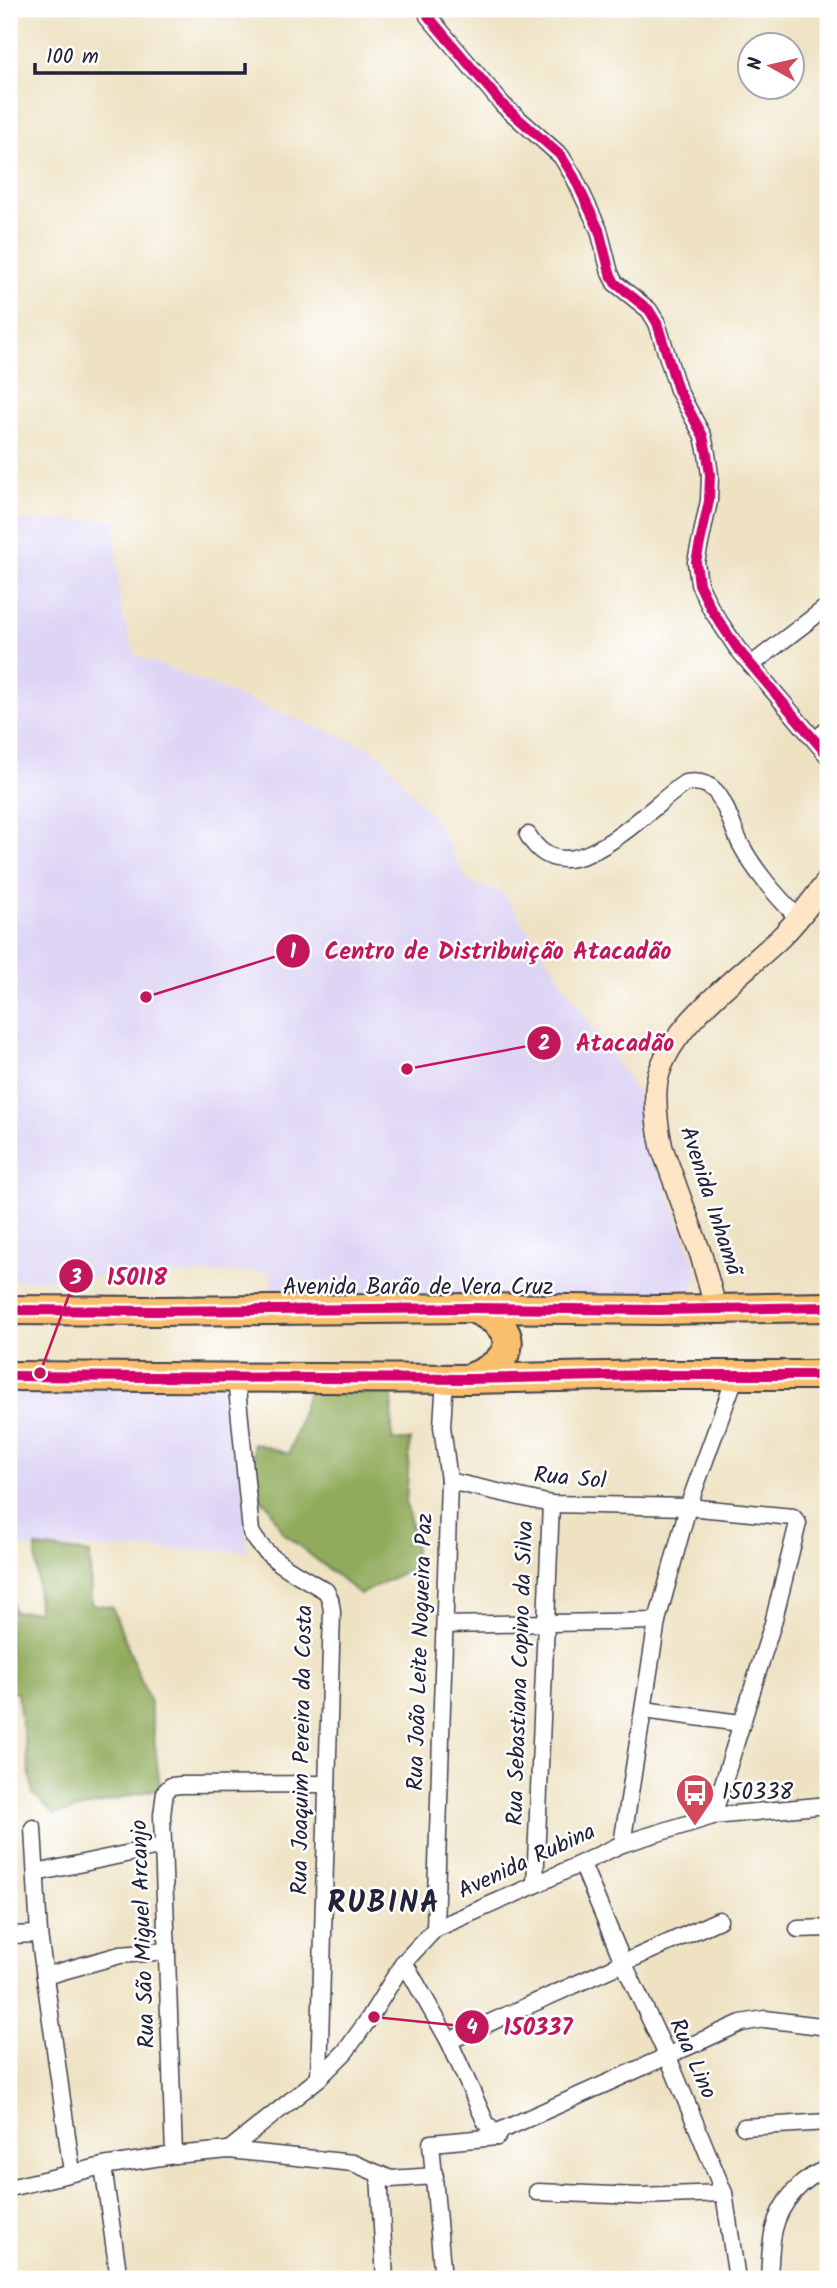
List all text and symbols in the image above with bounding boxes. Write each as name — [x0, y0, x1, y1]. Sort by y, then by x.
scale bar — [35, 32, 245, 76]
north arrow — [736, 32, 806, 102]
text: 100 m — [46, 41, 99, 74]
text: N — [740, 56, 772, 72]
callout: Centro de Distribuição Atacadão — [276, 928, 686, 973]
text: Centro de Distribuição Atacadão — [324, 933, 672, 972]
text: 1 — [290, 936, 297, 969]
callout: Atacadão — [526, 1020, 688, 1065]
text: Atacadão — [576, 1025, 674, 1064]
text: 2 — [538, 1028, 550, 1061]
street label: Avenida Inhamã — [669, 1122, 752, 1282]
callout: 150118 — [58, 1254, 182, 1299]
text: 150118 — [107, 1259, 168, 1298]
text: 3 — [69, 1262, 82, 1295]
street label: Avenida Barão de Vera Cruz — [283, 1270, 553, 1306]
street label: Rua Sol — [532, 1458, 608, 1500]
street label: Rua João Leite Nogueira Paz — [398, 1513, 444, 1791]
street label: Rua Sebastiana Copino da Silva — [498, 1520, 544, 1826]
street label: Rua Joaquim Pereira da Costa — [282, 1604, 324, 1896]
bus stop icon: 150338 — [674, 1772, 716, 1827]
place label: 150338 — [722, 1775, 793, 1811]
street label: Avenida Rubina — [452, 1814, 602, 1910]
street label: Rua São Miguel Arcanjo — [122, 1819, 166, 2049]
district label: RUBINA — [327, 1880, 441, 1928]
callout: 150337 — [454, 2004, 586, 2049]
text: 150337 — [503, 2009, 573, 2048]
text: 4 — [466, 2012, 478, 2045]
street label: Rua Lino — [658, 2013, 726, 2105]

